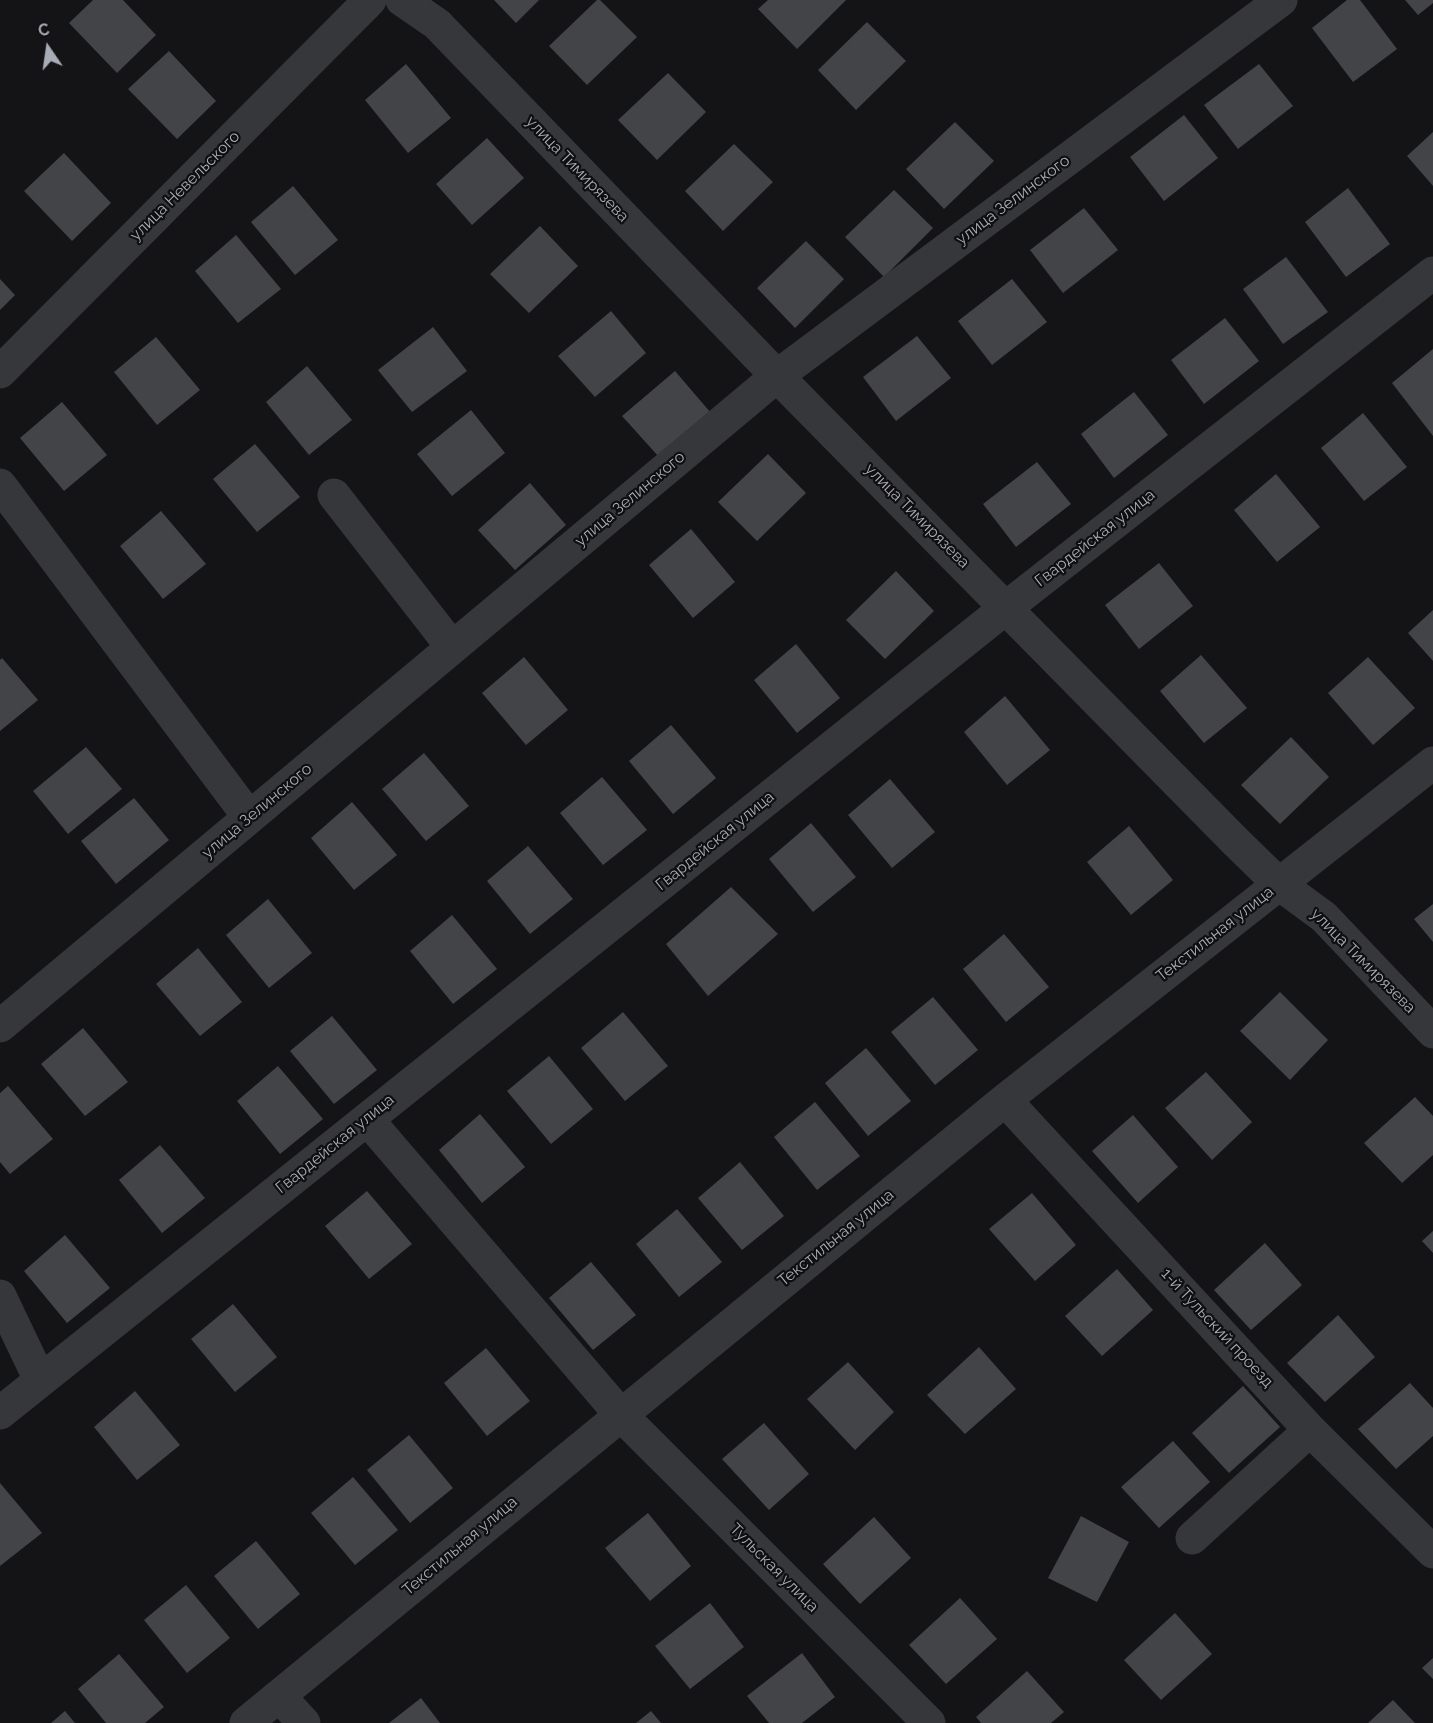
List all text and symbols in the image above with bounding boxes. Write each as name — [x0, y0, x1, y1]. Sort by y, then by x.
north arrow — [18, 18, 78, 78]
text: С — [36, 19, 51, 40]
street label: улица Тимирязева — [521, 112, 633, 226]
street label: улица Невельского — [126, 127, 244, 245]
street label: улица Зелинского — [952, 151, 1074, 249]
street label: улица Зелинского — [571, 447, 689, 551]
street label: улица Тимирязева — [861, 460, 973, 572]
street label: Гвардейская улица — [1031, 485, 1159, 591]
street label: улица Зелинского — [198, 759, 316, 863]
street label: Гвардейская улица — [652, 787, 778, 895]
street label: Текстильная улица — [1152, 882, 1278, 986]
street label: улица Тимирязева — [1307, 905, 1419, 1017]
street label: Гвардейская улица — [272, 1090, 398, 1198]
street label: Текстильная улица — [774, 1185, 898, 1291]
street label: 1-й Тульский проезд — [1157, 1265, 1277, 1391]
street label: Текстильная улица — [399, 1492, 521, 1600]
street label: Тульская улица — [726, 1520, 822, 1616]

